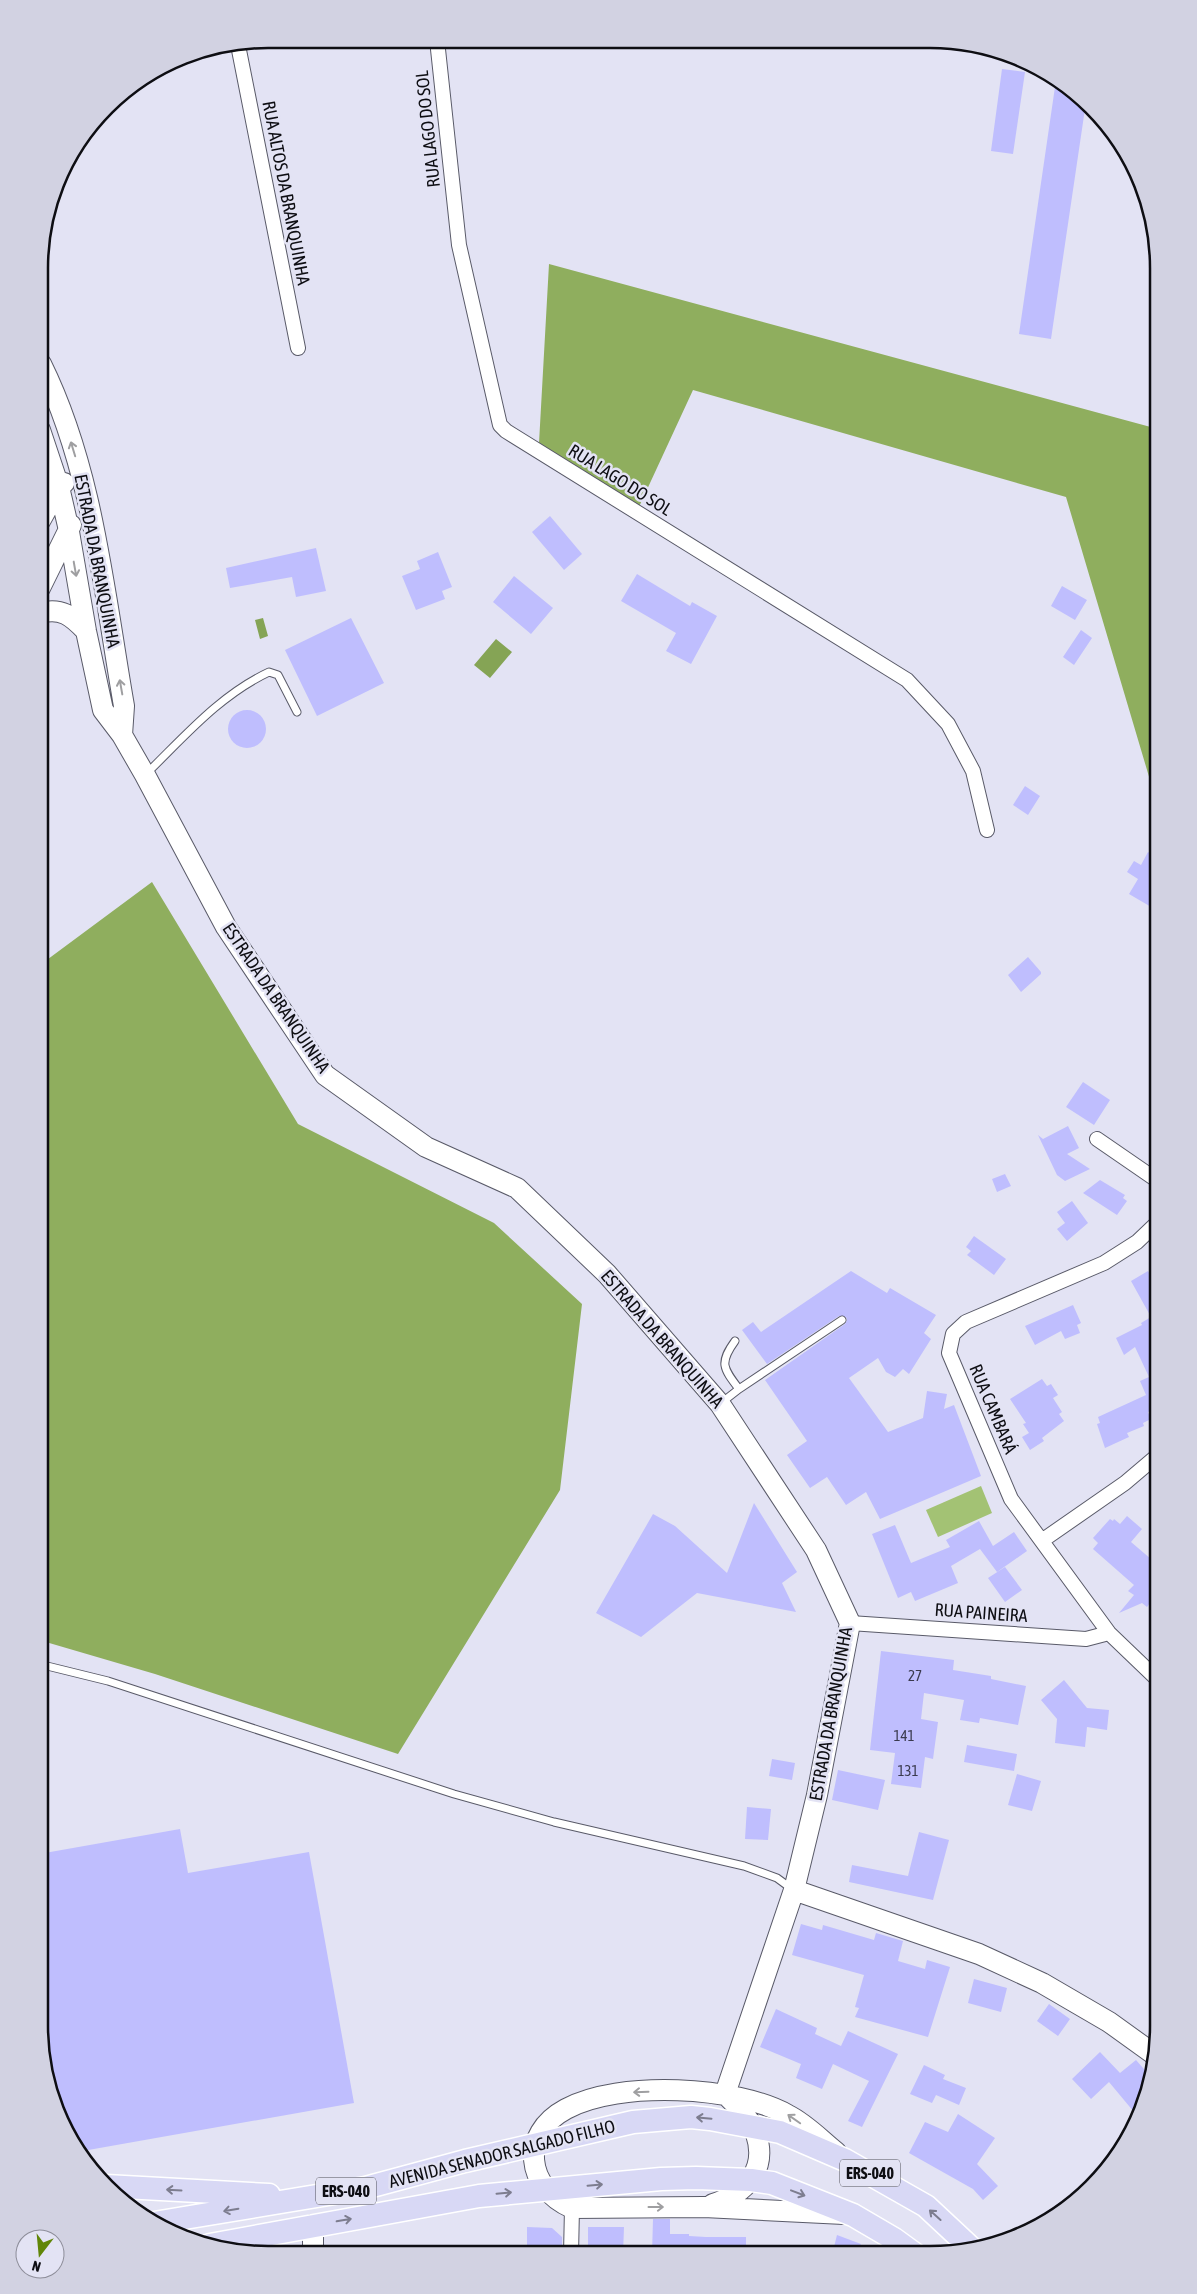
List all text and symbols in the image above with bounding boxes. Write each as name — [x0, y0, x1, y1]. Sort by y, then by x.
street label: RUA LAGO DO SOL — [411, 70, 444, 188]
street label: RUA ALTOS DA BRANQUINHA — [258, 99, 315, 287]
street label: RUA LAGO DO SOL — [565, 440, 676, 520]
one-way arrow — [67, 442, 77, 458]
street label: ESTRADA DA BRANQUINHA — [70, 472, 125, 650]
one-way arrow — [71, 561, 81, 577]
one-way arrow — [115, 679, 125, 695]
street label: ESTRADA DA BRANQUINHA — [218, 919, 335, 1077]
street label: ESTRADA DA BRANQUINHA — [597, 1265, 728, 1412]
street label: RUA CAMBARÁ — [965, 1361, 1022, 1457]
street label: RUA PAINEIRA — [934, 1599, 1028, 1626]
street label: ESTRADA DA BRANQUINHA — [805, 1625, 856, 1803]
house number: 27 — [908, 1667, 922, 1684]
house number: 141 — [893, 1727, 915, 1744]
house number: 131 — [897, 1762, 919, 1779]
one-way arrow — [633, 2087, 650, 2097]
one-way arrow — [696, 2114, 712, 2123]
one-way arrow — [787, 2114, 801, 2124]
street label: AVENIDA SENADOR SALGADO FILHO — [387, 2115, 617, 2192]
road number: ERS-040 — [840, 2160, 900, 2186]
road number: ERS-040 — [316, 2178, 376, 2204]
one-way arrow — [586, 2180, 602, 2190]
one-way arrow — [166, 2185, 182, 2194]
one-way arrow — [496, 2189, 512, 2198]
one-way arrow — [790, 2189, 805, 2198]
one-way arrow — [648, 2202, 664, 2212]
one-way arrow — [224, 2206, 240, 2216]
one-way arrow — [929, 2209, 942, 2221]
one-way arrow — [335, 2214, 351, 2224]
north arrow — [15, 2229, 65, 2279]
text: N — [30, 2258, 43, 2275]

